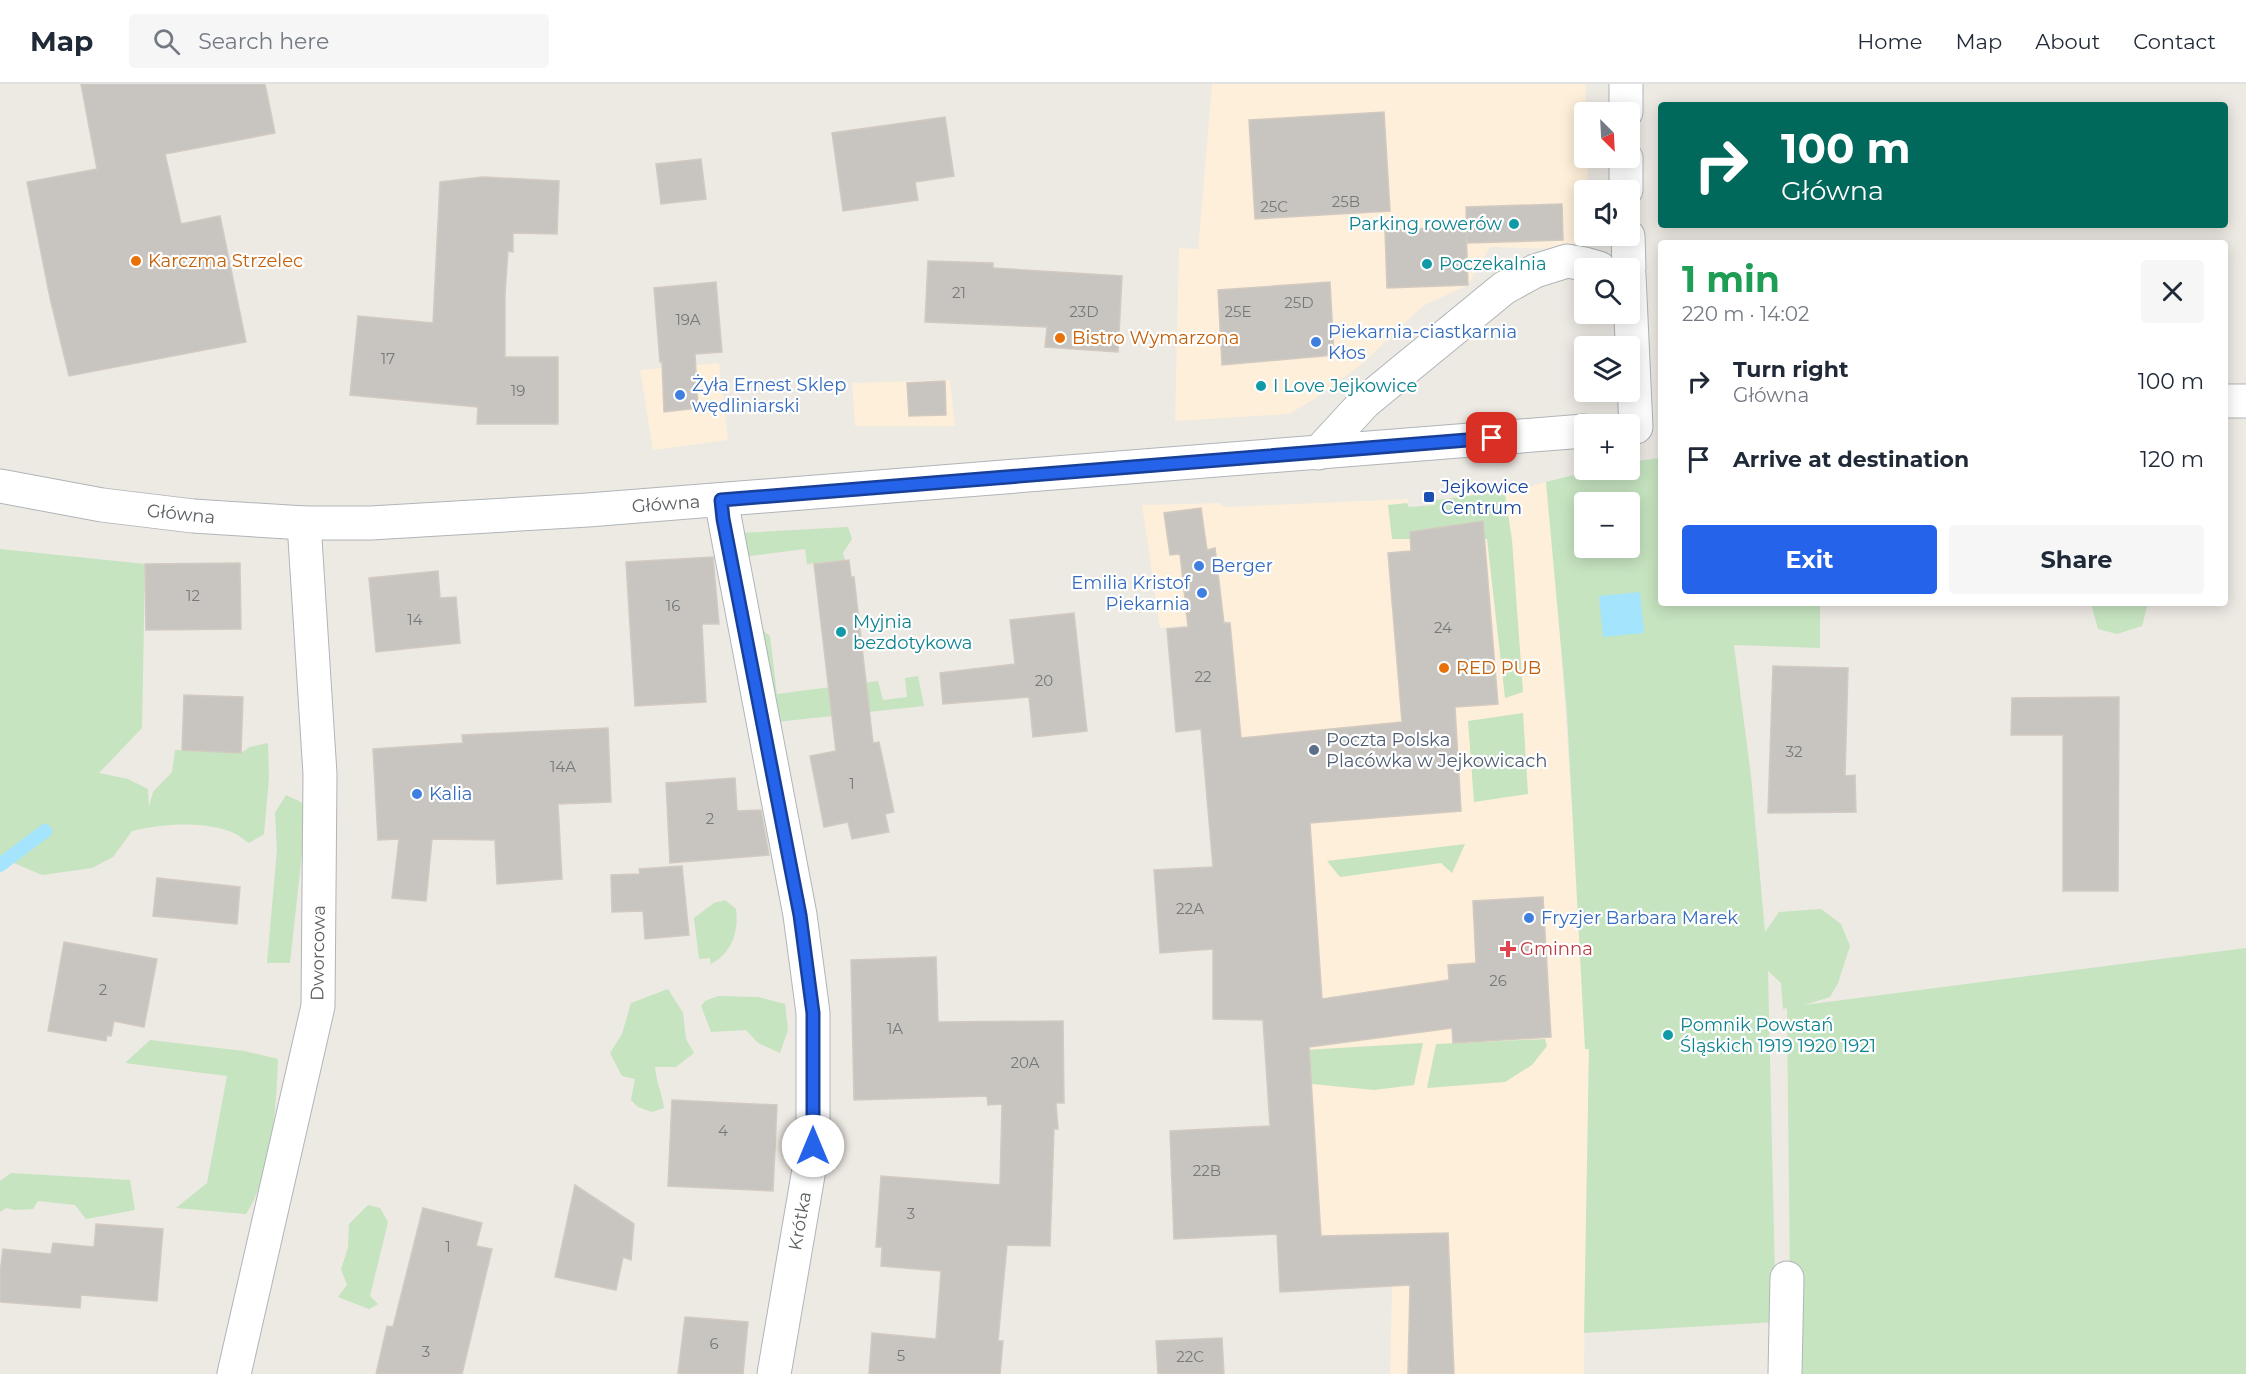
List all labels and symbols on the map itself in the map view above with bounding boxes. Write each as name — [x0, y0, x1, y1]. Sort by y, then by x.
north arrow — [1574, 102, 1640, 168]
house number: 25B — [1332, 192, 1360, 211]
house number: 25C — [1260, 197, 1288, 216]
place label: Parking rowerów — [1349, 213, 1502, 235]
marker: Parking rowerów — [1507, 217, 1521, 231]
place label: Karczma Strzelec — [148, 250, 303, 272]
place label: Poczekalnia — [1439, 253, 1547, 275]
marker: Karczma Strzelec — [129, 254, 143, 268]
marker: Poczekalnia — [1420, 257, 1434, 271]
house number: 21 — [952, 283, 966, 302]
house number: 25D — [1284, 293, 1314, 312]
house number: 23D — [1069, 302, 1099, 321]
house number: 25E — [1224, 302, 1252, 321]
house number: 19A — [675, 310, 701, 329]
place label: Piekarnia-ciastkarnia Kłos — [1328, 321, 1517, 364]
place label: Bistro Wymarzona — [1072, 327, 1239, 349]
marker: Bistro Wymarzona — [1053, 331, 1067, 345]
marker: Piekarnia-ciastkarnia Kłos — [1309, 335, 1323, 349]
house number: 17 — [381, 349, 395, 368]
place label: Żyła Ernest Sklep wędliniarski — [692, 374, 846, 417]
place label: I Love Jejkowice — [1273, 375, 1417, 397]
marker: I Love Jejkowice — [1254, 379, 1268, 393]
house number: 19 — [511, 381, 525, 400]
marker: Żyła Ernest Sklep wędliniarski — [673, 388, 687, 402]
pin — [1466, 412, 1517, 463]
place label: Jejkowice Centrum — [1440, 476, 1529, 519]
marker: Jejkowice Centrum — [1422, 490, 1436, 504]
street label: Główna — [631, 491, 701, 517]
street label: Główna — [146, 499, 216, 529]
place label: Berger — [1211, 555, 1273, 577]
marker: Berger — [1192, 559, 1206, 573]
place label: Emilia Kristof Piekarnia — [1071, 572, 1191, 615]
house number: 12 — [186, 586, 200, 605]
marker: Emilia Kristof Piekarnia — [1195, 586, 1209, 600]
house number: 16 — [666, 596, 680, 615]
house number: 14 — [407, 610, 423, 629]
place label: Myjnia bezdotykowa — [853, 611, 972, 654]
house number: 24 — [1434, 618, 1452, 637]
marker: Myjnia bezdotykowa — [834, 625, 848, 639]
place label: RED PUB — [1456, 657, 1541, 679]
marker: RED PUB — [1437, 661, 1451, 675]
house number: 22 — [1194, 667, 1212, 686]
house number: 20 — [1035, 671, 1053, 690]
place label: Poczta Polska Placówka w Jejkowicach — [1326, 729, 1547, 772]
house number: 32 — [1786, 742, 1802, 761]
marker: Poczta Polska Placówka w Jejkowicach — [1307, 743, 1321, 757]
house number: 14A — [550, 757, 576, 776]
house number: 1 — [849, 774, 855, 793]
place label: Kalia — [429, 783, 472, 805]
marker: Kalia — [410, 787, 424, 801]
house number: 2 — [706, 809, 714, 828]
house number: 22A — [1176, 899, 1204, 918]
street label: Dworcowa — [306, 905, 330, 1001]
place label: Fryzjer Barbara Marek — [1541, 907, 1738, 929]
marker: Fryzjer Barbara Marek — [1522, 911, 1536, 925]
place label: Gminna — [1520, 938, 1593, 960]
marker: Gminna — [1501, 942, 1515, 956]
house number: 26 — [1489, 971, 1507, 990]
house number: 2 — [99, 980, 107, 999]
place label: Pomnik Powstań Śląskich 1919 1920 1921 — [1680, 1014, 1876, 1057]
house number: 1A — [887, 1019, 903, 1038]
marker: Pomnik Powstań Śląskich 1919 1920 1921 — [1661, 1028, 1675, 1042]
house number: 20A — [1010, 1053, 1040, 1072]
position arrow — [781, 1114, 845, 1178]
house number: 4 — [718, 1121, 728, 1140]
house number: 22B — [1193, 1161, 1221, 1180]
street label: Krótka — [784, 1190, 816, 1252]
house number: 3 — [907, 1204, 915, 1223]
house number: 1 — [445, 1237, 451, 1256]
house number: 6 — [709, 1334, 719, 1353]
house number: 3 — [422, 1342, 430, 1361]
house number: 5 — [897, 1346, 905, 1365]
house number: 22C — [1176, 1347, 1204, 1366]

